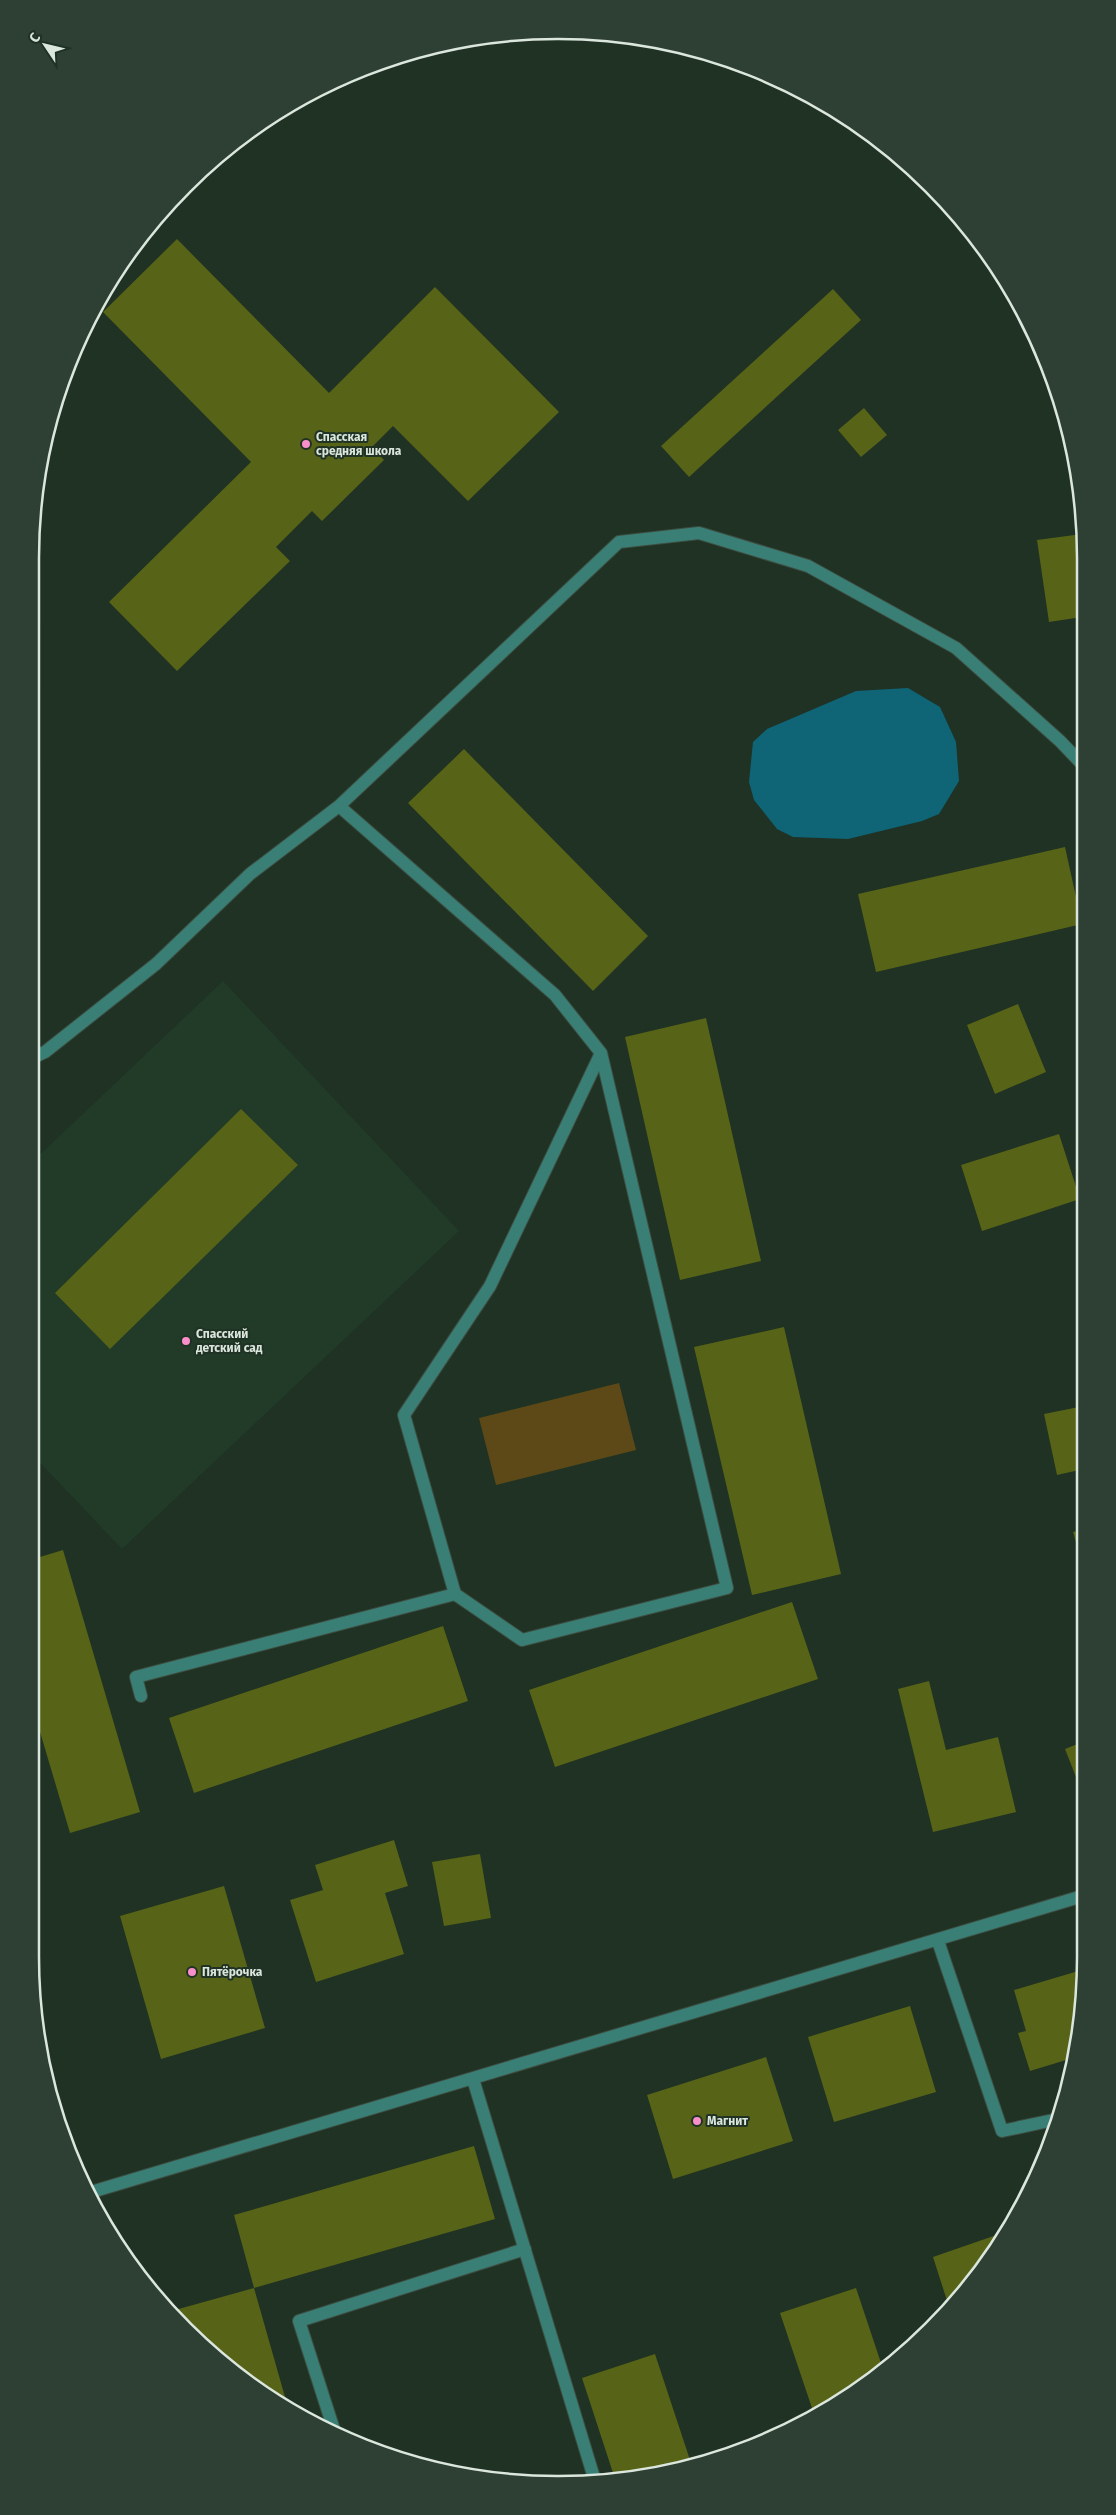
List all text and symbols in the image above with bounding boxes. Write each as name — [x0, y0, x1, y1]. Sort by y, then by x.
north arrow — [20, 20, 70, 70]
text: С — [25, 30, 44, 46]
place label: Спасская средняя школа — [316, 430, 402, 458]
marker: Спасская средняя школа — [300, 438, 312, 450]
place label: Спасский детский сад — [196, 1327, 263, 1355]
marker: Спасский детский сад — [180, 1335, 192, 1347]
place label: Пятёрочка — [202, 1965, 263, 1979]
marker: Пятёрочка — [186, 1966, 198, 1978]
place label: Магнит — [707, 2114, 748, 2128]
marker: Магнит — [691, 2115, 703, 2127]

